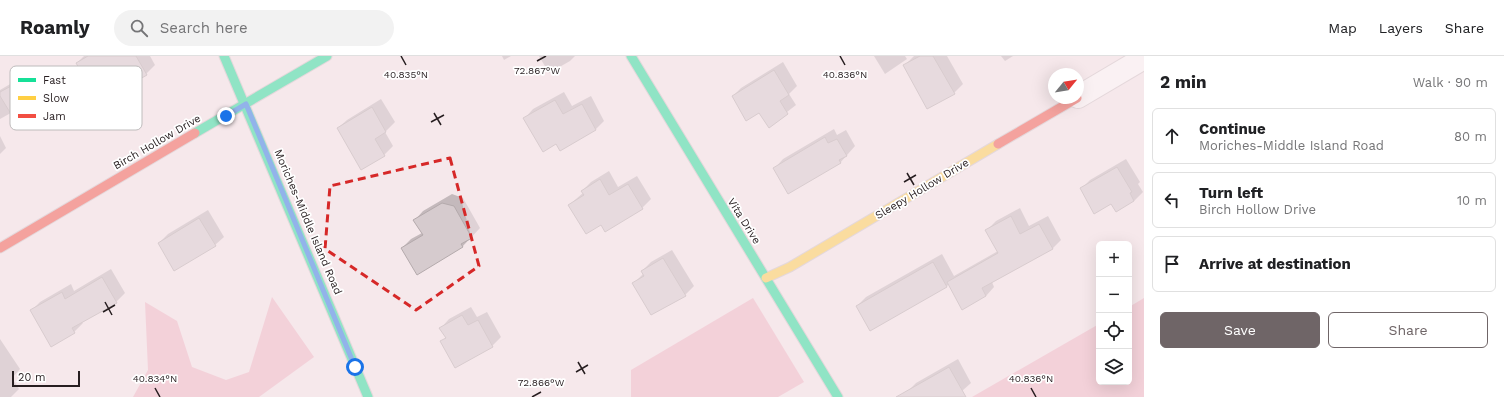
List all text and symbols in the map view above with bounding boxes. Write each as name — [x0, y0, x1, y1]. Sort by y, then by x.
search box — [114, 10, 394, 46]
text: Roamly — [20, 16, 90, 39]
icon: search — [128, 17, 150, 39]
text: Search here — [160, 19, 248, 37]
text: Map — [1328, 20, 1357, 36]
text: Layers — [1379, 20, 1423, 36]
text: Share — [1445, 20, 1484, 36]
text: 72.867°W — [514, 65, 560, 76]
legend — [10, 66, 142, 130]
north arrow — [1048, 68, 1084, 104]
text: 40.835°N — [384, 69, 428, 80]
text: 40.836°N — [823, 69, 867, 80]
text: 2 min — [1160, 72, 1206, 92]
text: Fast — [43, 74, 66, 87]
text: Walk · 90 m — [1413, 75, 1488, 90]
text: Slow — [43, 92, 69, 105]
route end — [217, 107, 235, 125]
text: Jam — [43, 110, 66, 123]
street label: Birch Hollow Drive — [111, 112, 203, 172]
text: Continue — [1199, 120, 1266, 138]
icon: ahead — [1161, 125, 1183, 147]
text: 80 m — [1454, 129, 1487, 144]
text: Moriches-Middle Island Road — [1199, 138, 1384, 153]
street label: Moriches-Middle Island Road — [271, 147, 345, 297]
street label: Sleepy Hollow Drive — [873, 156, 971, 222]
text: Turn left — [1199, 184, 1263, 202]
icon: left — [1161, 189, 1183, 211]
text: 10 m — [1457, 193, 1487, 208]
street label: Vita Drive — [725, 196, 763, 246]
text: Birch Hollow Drive — [1199, 202, 1316, 217]
map controls — [1096, 241, 1132, 385]
button: + — [1096, 241, 1132, 277]
icon: arrive — [1161, 253, 1183, 275]
text: Arrive at destination — [1199, 255, 1351, 273]
button: − — [1096, 277, 1132, 313]
button: Save — [1160, 312, 1320, 348]
button: Share — [1328, 312, 1488, 348]
button: locate — [1096, 313, 1132, 349]
button: layers — [1096, 349, 1132, 385]
route start — [346, 358, 364, 376]
scale bar — [12, 369, 80, 388]
text: 20 m — [18, 371, 46, 384]
text: 40.834°N — [133, 373, 177, 384]
text: 40.836°N — [1009, 373, 1053, 384]
text: 72.866°W — [518, 377, 565, 388]

